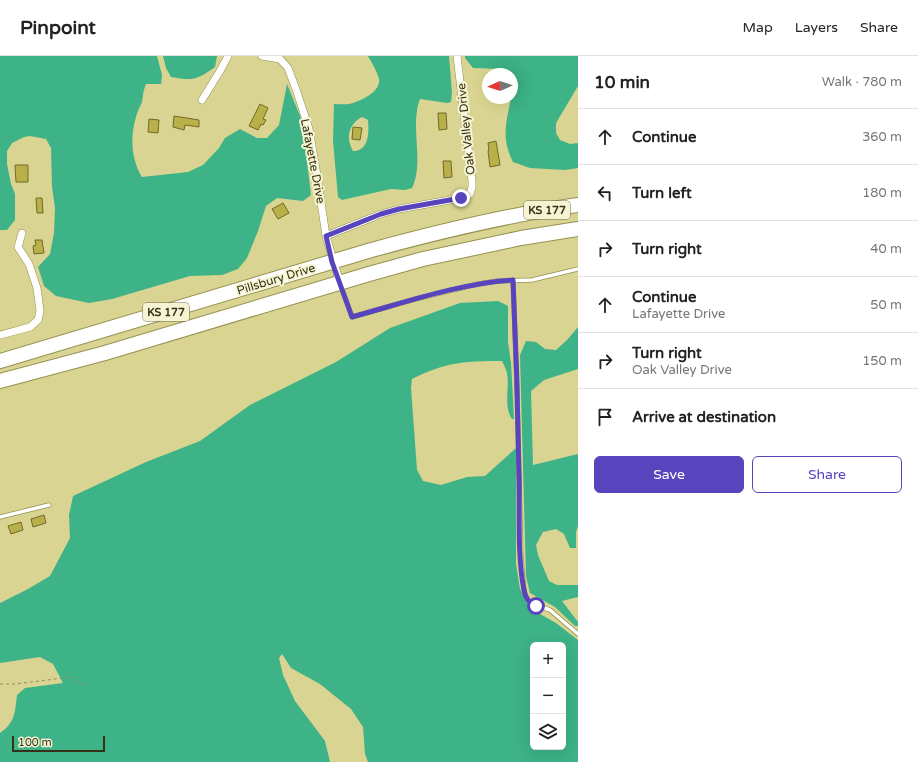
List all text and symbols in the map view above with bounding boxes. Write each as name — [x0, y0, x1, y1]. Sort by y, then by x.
text: Pinpoint — [20, 17, 96, 39]
text: Map — [743, 19, 773, 36]
text: Layers — [795, 19, 838, 36]
text: Share — [860, 19, 898, 36]
north arrow — [482, 68, 518, 104]
text: 10 min — [594, 72, 650, 93]
text: Walk · 780 m — [822, 74, 902, 90]
street label: Oak Valley Drive — [454, 82, 478, 176]
street label: Lafayette Drive — [298, 117, 328, 205]
icon: ahead — [594, 126, 616, 148]
text: Continue — [632, 128, 696, 146]
text: 360 m — [862, 129, 902, 145]
icon: left — [594, 182, 616, 204]
text: Turn left — [632, 184, 692, 202]
text: 180 m — [862, 185, 902, 201]
route end — [452, 189, 470, 207]
road number: KS 177 — [524, 201, 570, 219]
icon: right — [594, 238, 616, 260]
text: Turn right — [632, 240, 702, 258]
text: 40 m — [870, 241, 902, 257]
street label: Pillsbury Drive — [235, 260, 317, 298]
text: Continue — [632, 288, 696, 306]
icon: ahead — [594, 294, 616, 316]
text: 50 m — [870, 297, 902, 313]
road number: KS 177 — [143, 303, 189, 321]
text: Lafayette Drive — [632, 306, 725, 322]
text: Turn right — [632, 344, 702, 362]
icon: right — [594, 350, 616, 372]
text: 150 m — [862, 353, 902, 369]
text: Oak Valley Drive — [632, 362, 732, 378]
icon: arrive — [594, 406, 616, 428]
text: Arrive at destination — [632, 408, 776, 426]
button: Save — [594, 456, 744, 493]
button: Share — [752, 456, 902, 493]
route start — [527, 597, 545, 615]
map controls — [530, 642, 566, 750]
button: + — [530, 642, 566, 678]
button: − — [530, 678, 566, 714]
button: layers — [530, 714, 566, 750]
scale bar — [12, 734, 105, 753]
text: 100 m — [18, 736, 52, 749]

